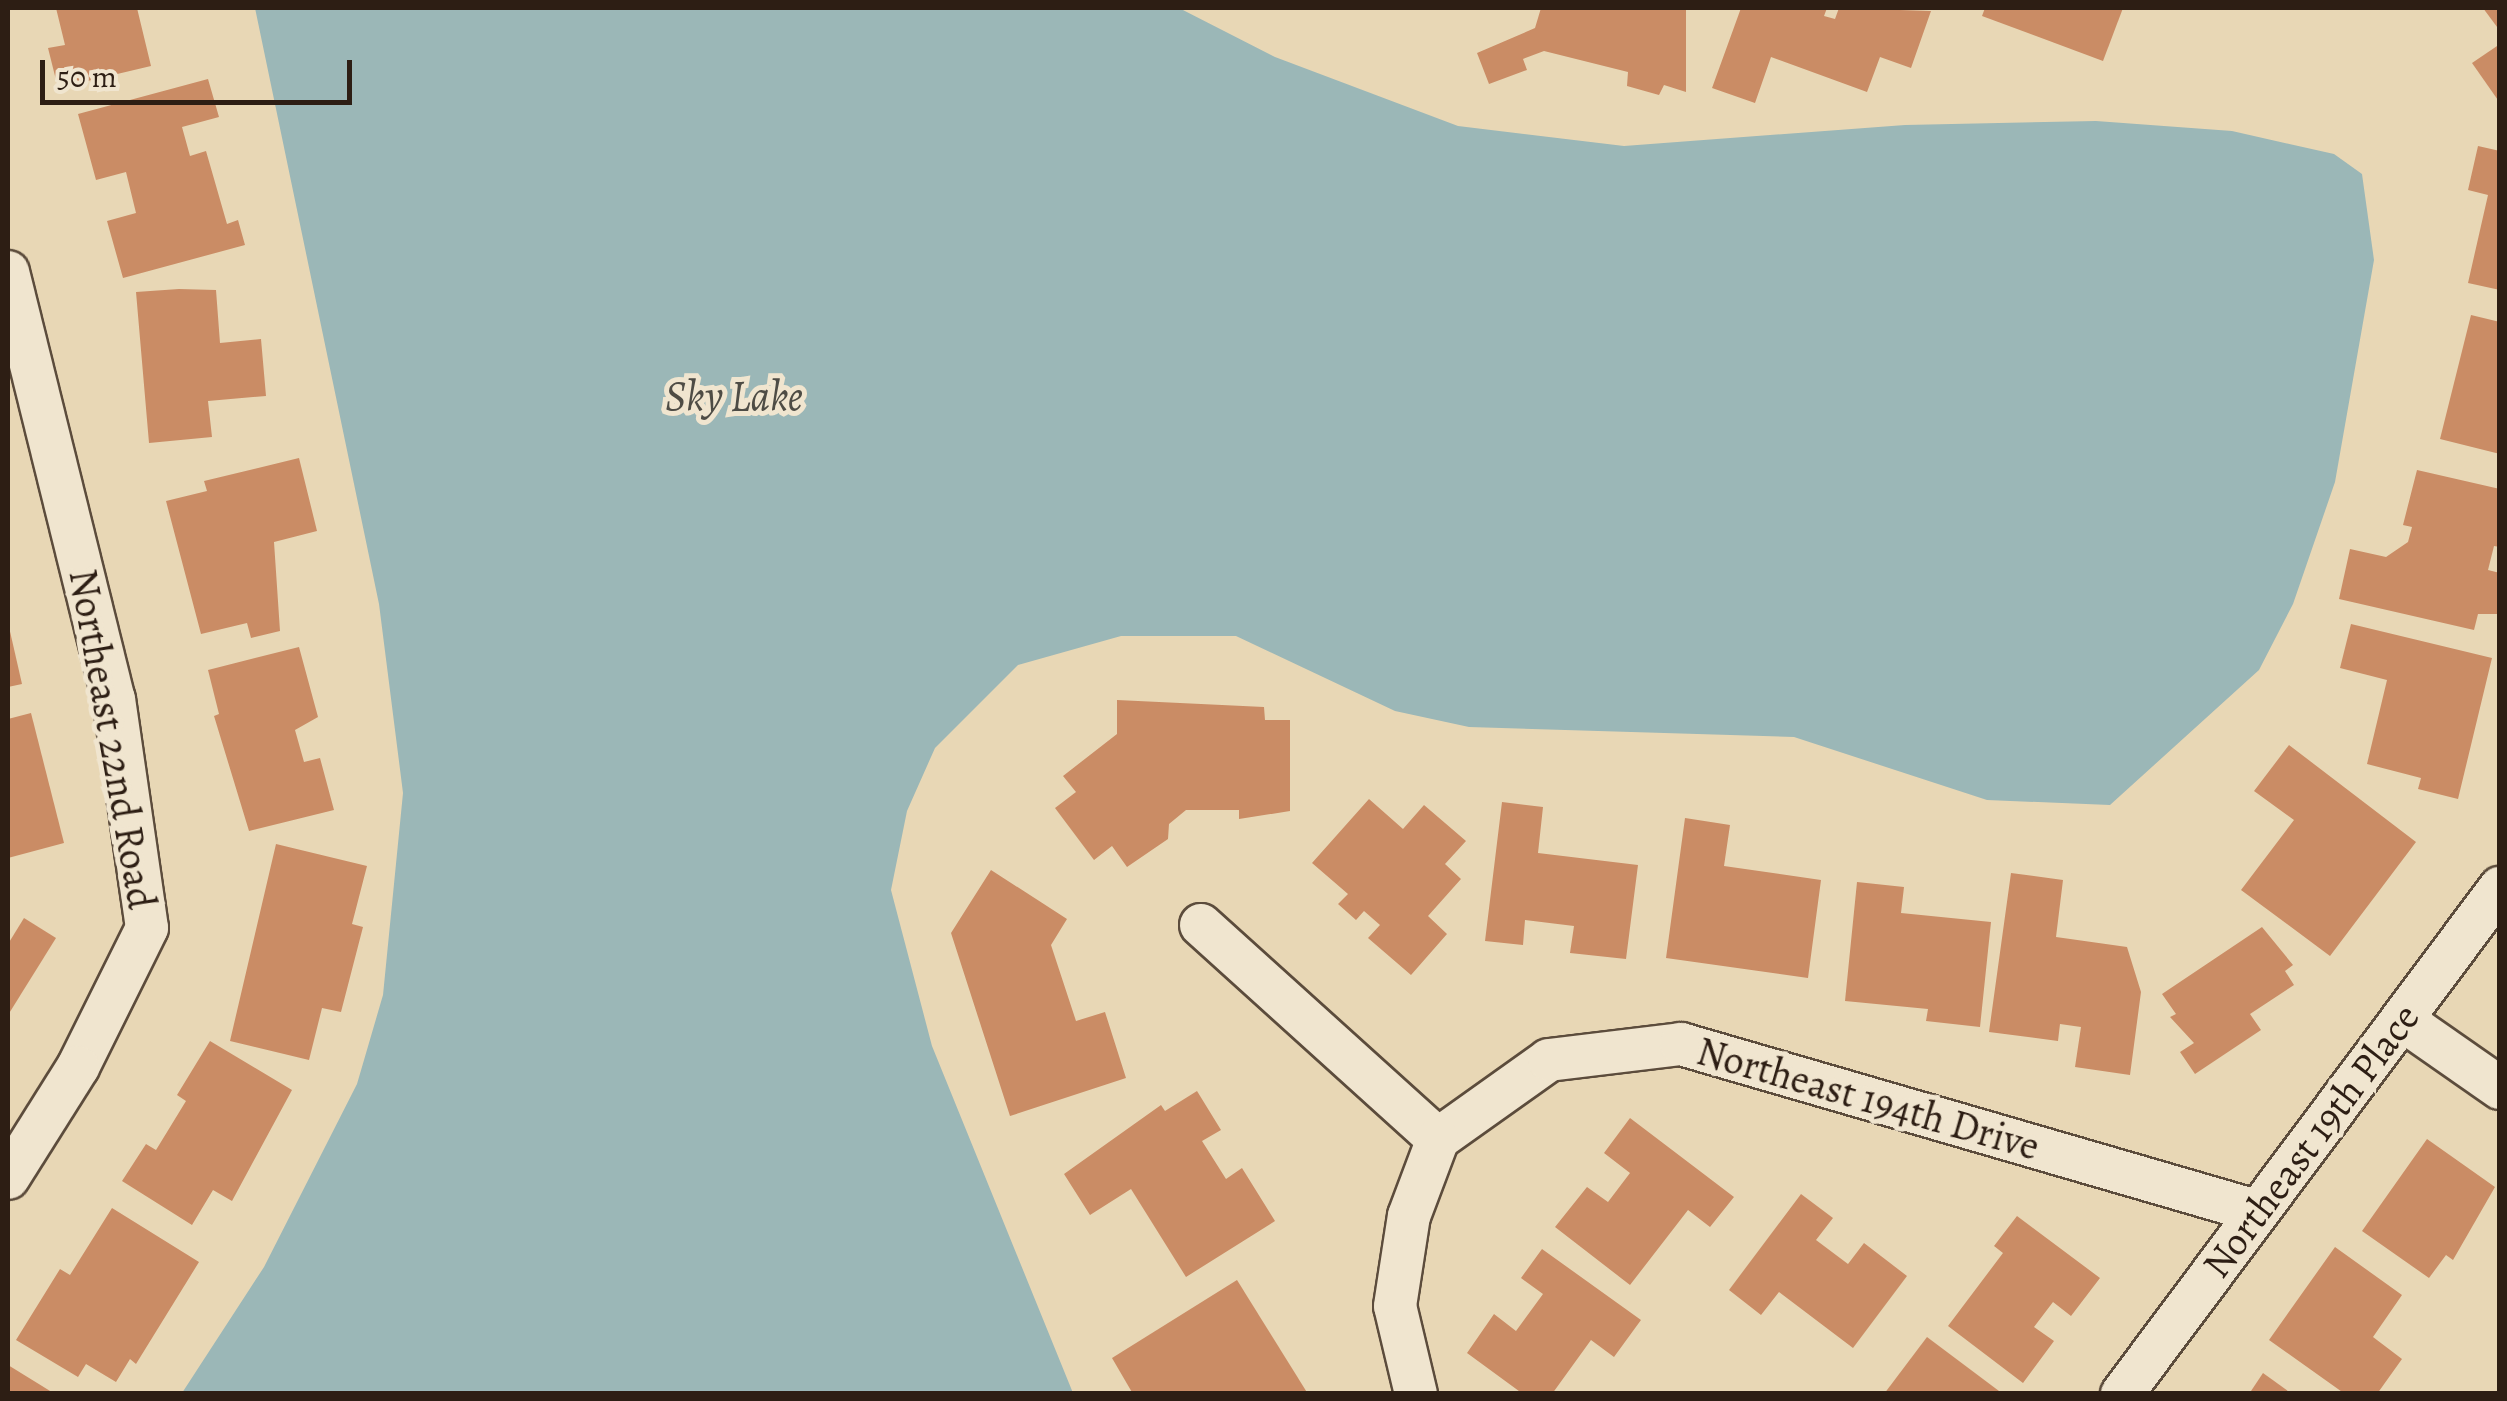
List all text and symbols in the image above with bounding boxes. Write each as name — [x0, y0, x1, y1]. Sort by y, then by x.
scale bar — [45, 40, 358, 102]
text: 50 m — [57, 57, 117, 97]
water label: Sky Lake — [665, 371, 803, 421]
street label: Northeast 22nd Road — [58, 565, 166, 913]
street label: Northeast 19th Place — [2192, 995, 2430, 1287]
street label: Northeast 194th Drive — [1691, 1027, 2045, 1171]

